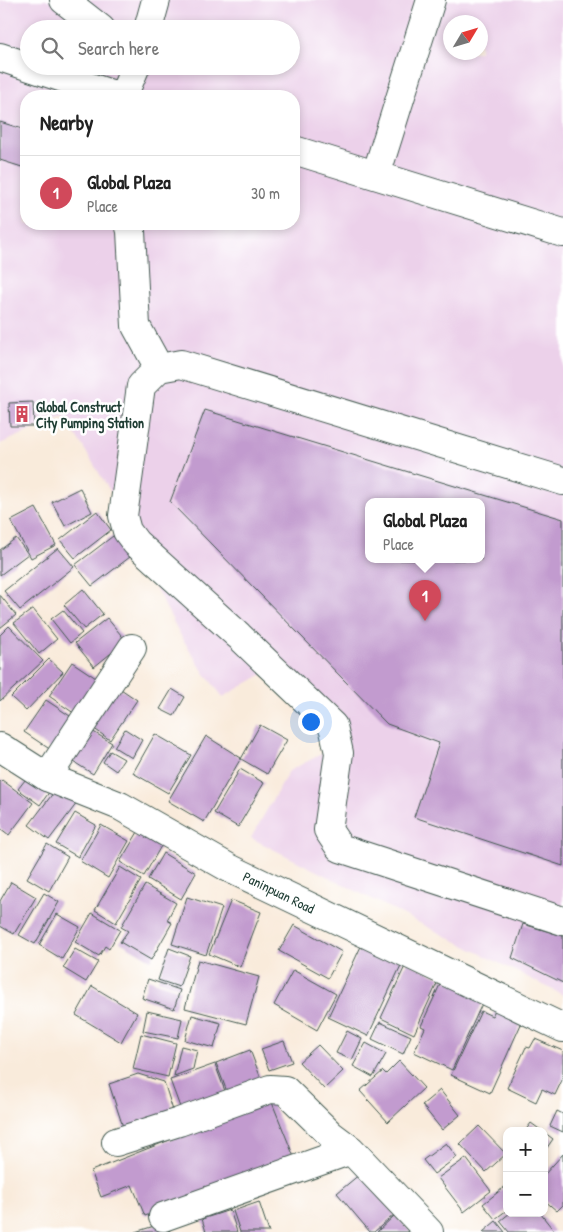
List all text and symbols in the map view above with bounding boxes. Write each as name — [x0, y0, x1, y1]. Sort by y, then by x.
north arrow — [443, 15, 488, 60]
search box — [20, 20, 300, 75]
icon: search — [38, 34, 66, 62]
text: Search here — [78, 35, 159, 61]
text: Nearby — [40, 108, 93, 137]
text: Global Plaza — [87, 169, 171, 195]
text: 1 — [53, 182, 59, 204]
text: 30 m — [251, 182, 280, 204]
text: Place — [87, 195, 118, 217]
place label: Global Construct City Pumping Station — [36, 397, 144, 434]
building icon: Global Construct City Pumping Station — [12, 404, 32, 424]
popup — [365, 498, 485, 563]
text: Global Plaza — [383, 507, 467, 533]
text: Place — [383, 533, 414, 555]
pin: 1 — [409, 580, 441, 621]
your location — [298, 709, 324, 735]
street label: Paninpuan Road — [240, 866, 319, 919]
map controls — [503, 1127, 548, 1217]
button: + — [503, 1127, 548, 1172]
button: − — [503, 1172, 548, 1217]

